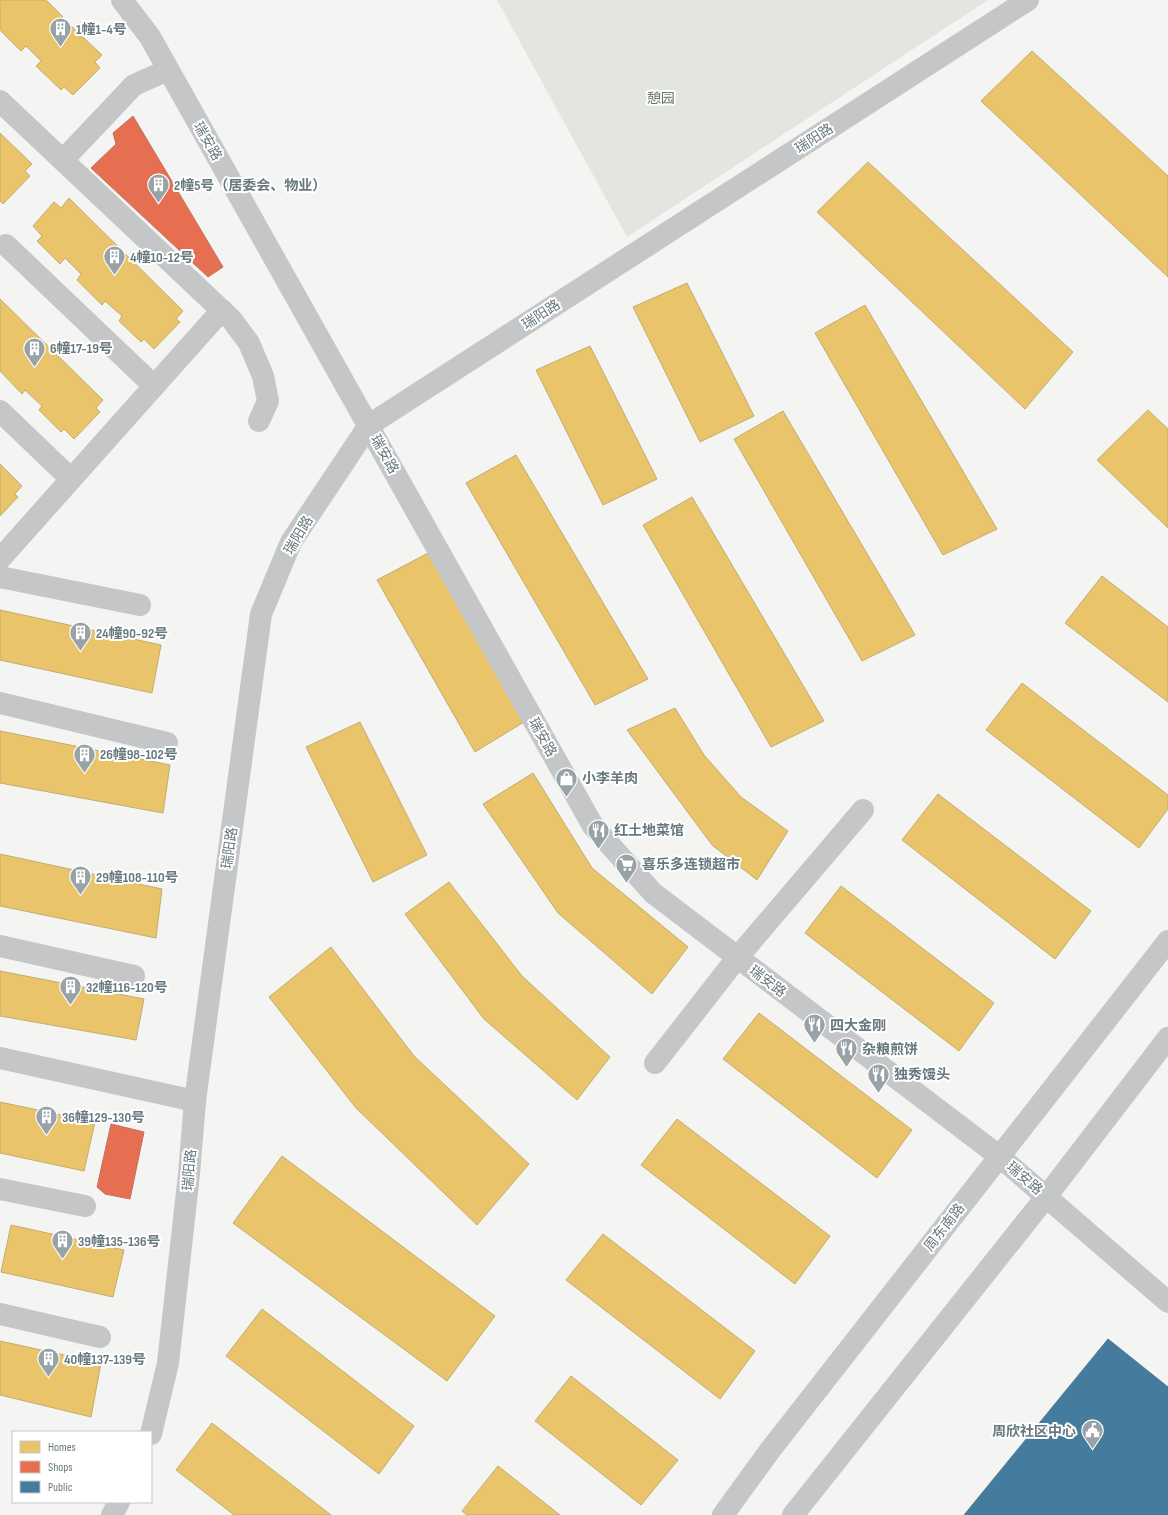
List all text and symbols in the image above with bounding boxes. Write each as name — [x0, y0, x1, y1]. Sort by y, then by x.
building icon: 1幢1-4号 — [48, 16, 74, 49]
place label: 1幢1-4号 — [76, 21, 127, 38]
park label: 憩园 — [647, 90, 675, 107]
street label: 瑞安路 — [190, 119, 225, 164]
street label: 瑞阳路 — [792, 120, 837, 157]
building icon: 2幢5号（居委会、物业） — [145, 172, 171, 205]
place label: 2幢5号（居委会、物业） — [174, 177, 326, 194]
building icon: 4幢10-12号 — [101, 244, 127, 277]
place label: 4幢10-12号 — [130, 249, 194, 266]
street label: 瑞阳路 — [519, 296, 564, 333]
building icon: 6幢17-19号 — [22, 335, 48, 368]
place label: 6幢17-19号 — [50, 340, 113, 357]
street label: 瑞安路 — [367, 432, 402, 477]
street label: 瑞阳路 — [280, 513, 317, 558]
building icon: 24幢90-92号 — [67, 620, 93, 653]
place label: 24幢90-92号 — [96, 625, 168, 642]
street label: 瑞安路 — [525, 715, 560, 760]
building icon: 26幢98-102号 — [72, 741, 98, 774]
place label: 26幢98-102号 — [100, 746, 178, 763]
shop icon: 小李羊肉 — [553, 765, 579, 798]
place label: 小李羊肉 — [582, 770, 638, 787]
restaurant icon: 红土地菜馆 — [586, 817, 612, 850]
place label: 红土地菜馆 — [614, 822, 684, 839]
street label: 瑞阳路 — [218, 826, 241, 870]
supermarket icon: 喜乐多连锁超市 — [613, 851, 639, 884]
place label: 喜乐多连锁超市 — [642, 856, 740, 873]
building icon: 29幢108-110号 — [68, 864, 94, 897]
place label: 29幢108-110号 — [96, 869, 179, 886]
street label: 瑞安路 — [746, 962, 790, 1001]
building icon: 32幢116-120号 — [58, 974, 84, 1007]
place label: 32幢116-120号 — [86, 979, 168, 996]
restaurant icon: 四大金刚 — [802, 1012, 828, 1045]
place label: 四大金刚 — [830, 1017, 886, 1034]
restaurant icon: 杂粮煎饼 — [833, 1036, 859, 1069]
place label: 杂粮煎饼 — [862, 1041, 918, 1058]
restaurant icon: 独秀馒头 — [866, 1061, 892, 1094]
place label: 独秀馒头 — [894, 1066, 950, 1083]
building icon: 36幢129-130号 — [33, 1104, 59, 1137]
place label: 36幢129-130号 — [62, 1109, 145, 1126]
street label: 瑞阳路 — [179, 1148, 200, 1192]
street label: 瑞安路 — [1003, 1158, 1046, 1199]
street label: 周东南路 — [920, 1200, 968, 1255]
building icon: 39幢135-136号 — [49, 1228, 75, 1261]
place label: 39幢135-136号 — [78, 1233, 161, 1250]
building icon: 40幢137-139号 — [36, 1346, 62, 1379]
place label: 40幢137-139号 — [64, 1351, 146, 1368]
public building icon: 周欣社区中心 — [1079, 1418, 1105, 1451]
place label: 周欣社区中心 — [992, 1423, 1076, 1440]
legend — [12, 1431, 152, 1503]
text: Homes — [48, 1440, 76, 1455]
text: Shops — [48, 1460, 73, 1475]
text: Public — [48, 1480, 73, 1495]

